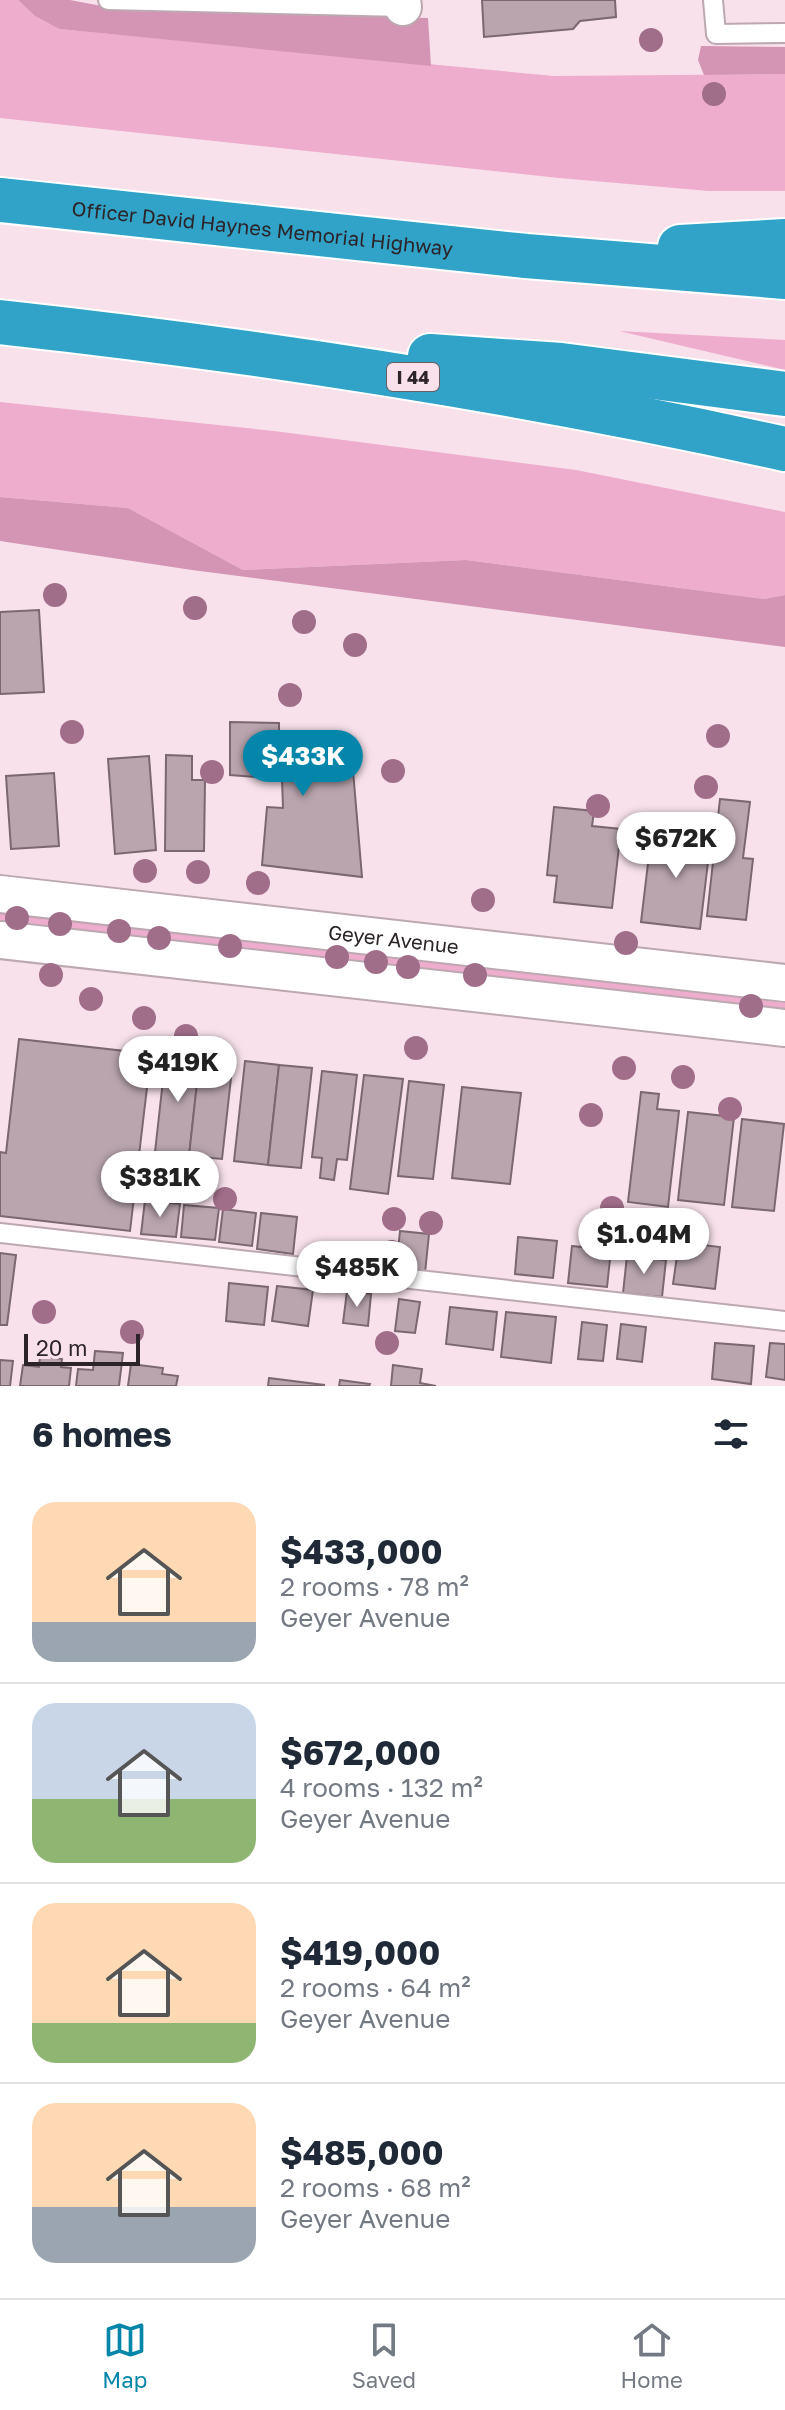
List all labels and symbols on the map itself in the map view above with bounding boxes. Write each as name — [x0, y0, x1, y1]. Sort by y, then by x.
street label: Officer David Haynes Memorial Highway — [71, 196, 454, 260]
road number: I 44 — [387, 363, 439, 391]
pin: $433K — [247, 730, 359, 798]
pin: $672K — [620, 812, 732, 880]
street label: Geyer Avenue — [327, 919, 460, 958]
pin: $419K — [122, 1036, 234, 1104]
pin: $381K — [104, 1151, 216, 1219]
pin: $1.04M — [579, 1208, 709, 1276]
pin: $485K — [301, 1241, 413, 1309]
scale bar — [24, 1330, 140, 1366]

